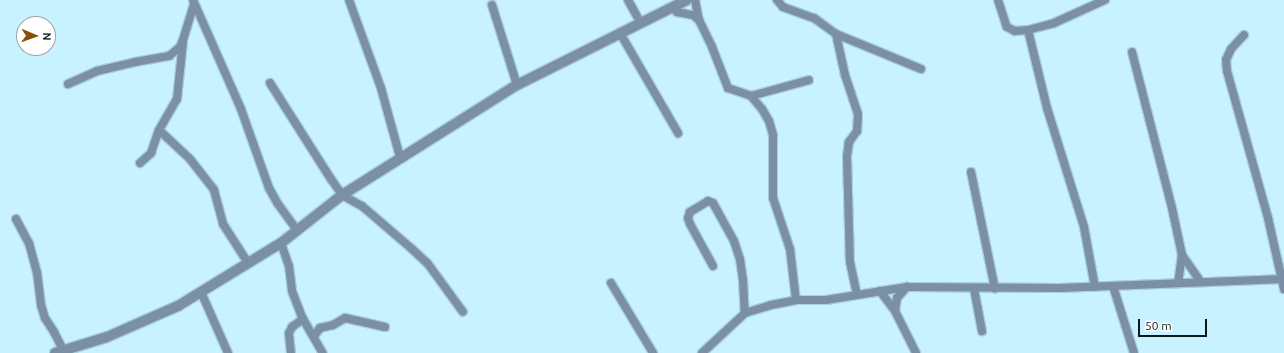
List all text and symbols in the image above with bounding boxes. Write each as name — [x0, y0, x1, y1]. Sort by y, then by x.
north arrow — [16, 16, 56, 56]
text: N — [41, 32, 53, 41]
scale bar — [1140, 311, 1209, 337]
text: 50 m — [1145, 319, 1172, 332]

